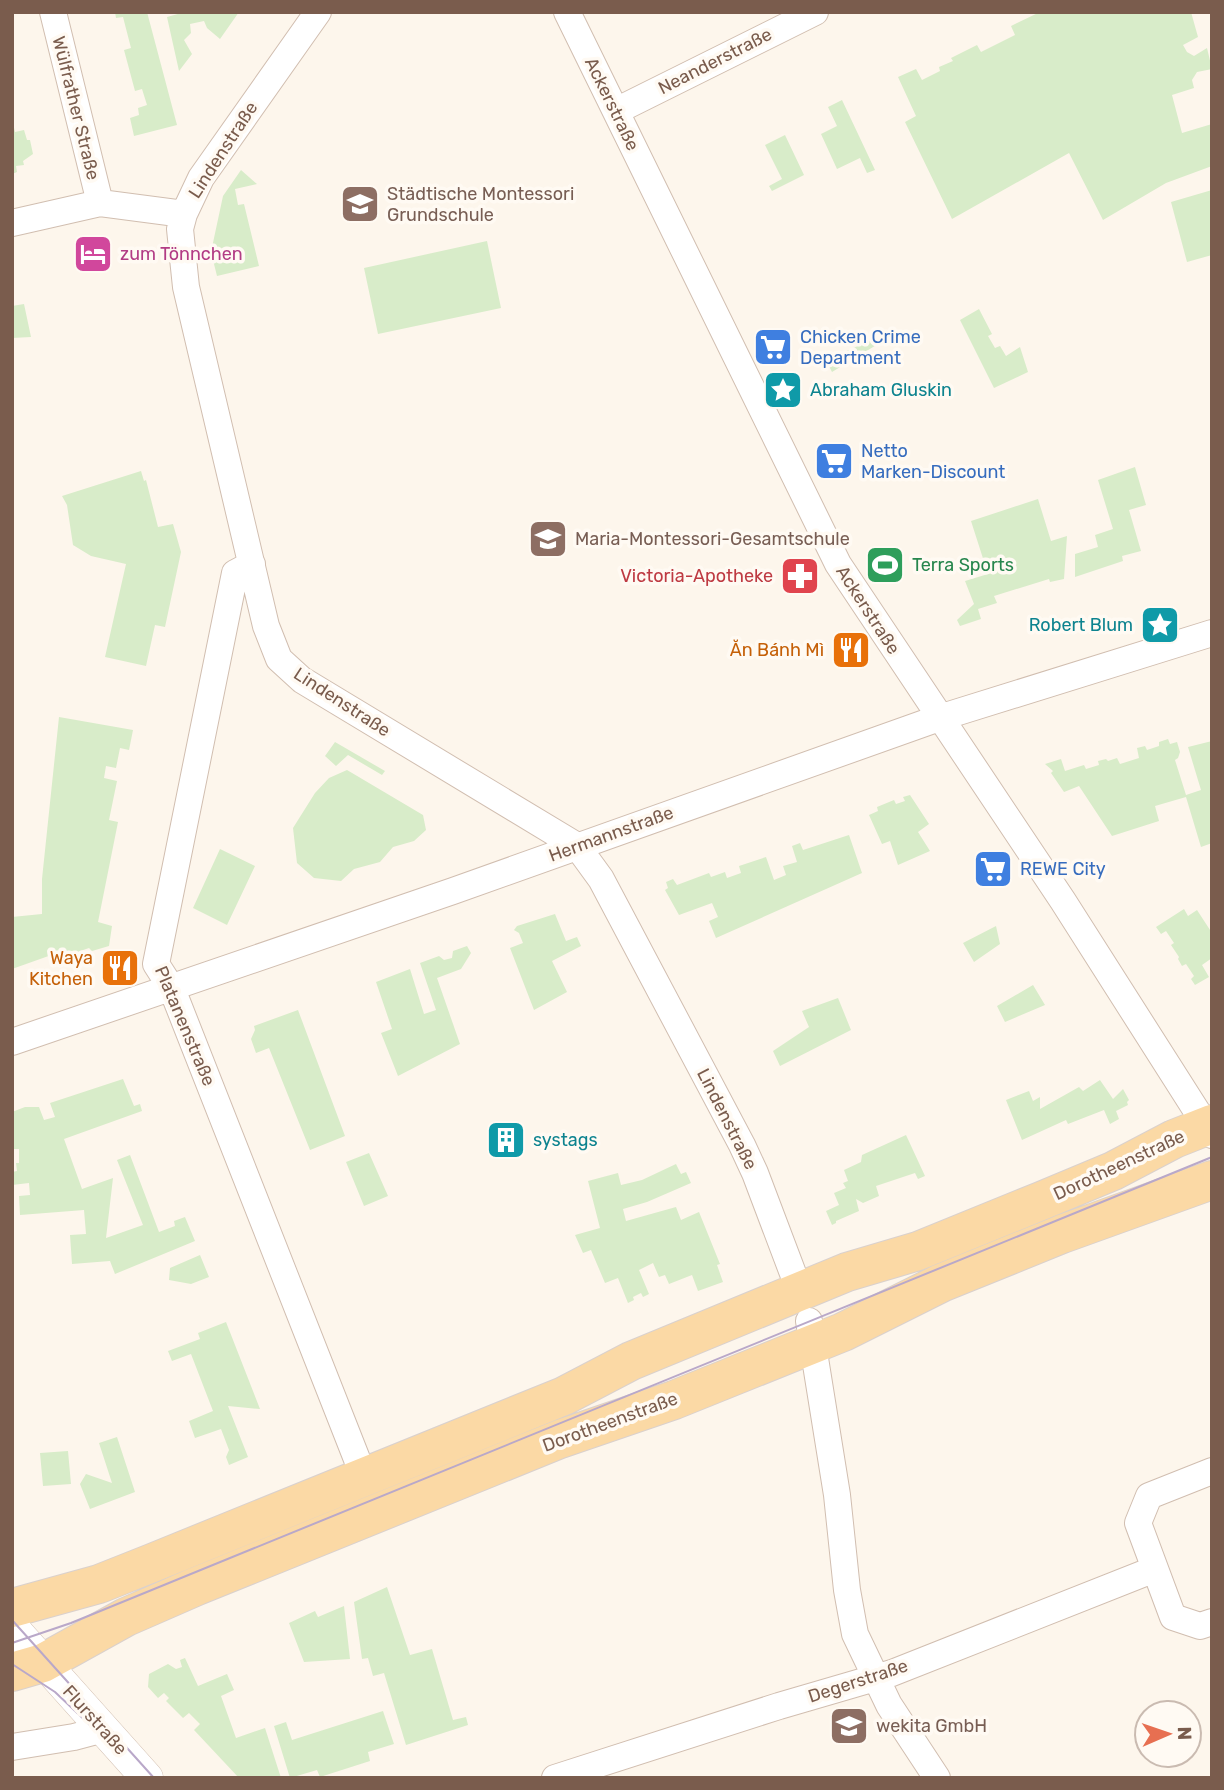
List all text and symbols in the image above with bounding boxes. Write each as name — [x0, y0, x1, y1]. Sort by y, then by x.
street label: Neanderstraße — [654, 23, 776, 99]
street label: Wülfrather Straße — [47, 34, 105, 182]
street label: Ackerstraße — [580, 54, 644, 154]
street label: Lindenstraße — [184, 98, 262, 202]
school or university icon: Städtische Montessori Grundschule — [339, 183, 381, 225]
place label: Städtische Montessori Grundschule — [387, 183, 574, 226]
hotel icon: zum Tönnchen — [72, 233, 114, 275]
place label: zum Tönnchen — [120, 243, 243, 265]
supermarket icon: Chicken Crime Department — [752, 326, 794, 368]
place label: Chicken Crime Department — [800, 326, 921, 369]
place icon: Abraham Gluskin — [762, 369, 804, 411]
place label: Abraham Gluskin — [810, 379, 952, 401]
supermarket icon: Netto Marken-Discount — [813, 440, 855, 482]
place label: Netto Marken-Discount — [861, 440, 1005, 483]
school or university icon: Maria-Montessori-Gesamtschule — [527, 518, 569, 560]
place label: Maria-Montessori-Gesamtschule — [575, 528, 850, 550]
sports icon: Terra Sports — [864, 544, 906, 586]
place label: Terra Sports — [912, 554, 1014, 576]
pharmacy icon: Victoria-Apotheke — [779, 555, 821, 597]
street label: Ackerstraße — [831, 562, 905, 658]
place label: Victoria-Apotheke — [620, 565, 773, 587]
place icon: Robert Blum — [1139, 604, 1181, 646]
place label: Robert Blum — [1029, 614, 1133, 636]
restaurant icon: Ăn Bánh Mì — [830, 629, 872, 671]
place label: Ăn Bánh Mì — [730, 639, 824, 661]
street label: Lindenstraße — [290, 663, 394, 741]
street label: Hermannstraße — [546, 801, 676, 867]
supermarket icon: REWE City — [972, 848, 1014, 890]
place label: REWE City — [1020, 858, 1106, 880]
place label: Waya Kitchen — [29, 947, 93, 990]
restaurant icon: Waya Kitchen — [99, 947, 141, 989]
street label: Platanenstraße — [150, 963, 220, 1089]
street label: Lindenstraße — [692, 1065, 762, 1173]
building icon: systags — [485, 1119, 527, 1161]
street label: Dorotheenstraße — [1050, 1125, 1188, 1205]
place label: systags — [533, 1129, 598, 1151]
street label: Dorotheenstraße — [539, 1387, 681, 1457]
street label: Degerstraße — [805, 1655, 911, 1707]
street label: Flurstraße — [58, 1681, 132, 1759]
north arrow — [1133, 1699, 1203, 1769]
school or university icon: wekita GmbH — [828, 1705, 870, 1747]
place label: wekita GmbH — [876, 1715, 987, 1737]
text: N — [1173, 1726, 1196, 1741]

